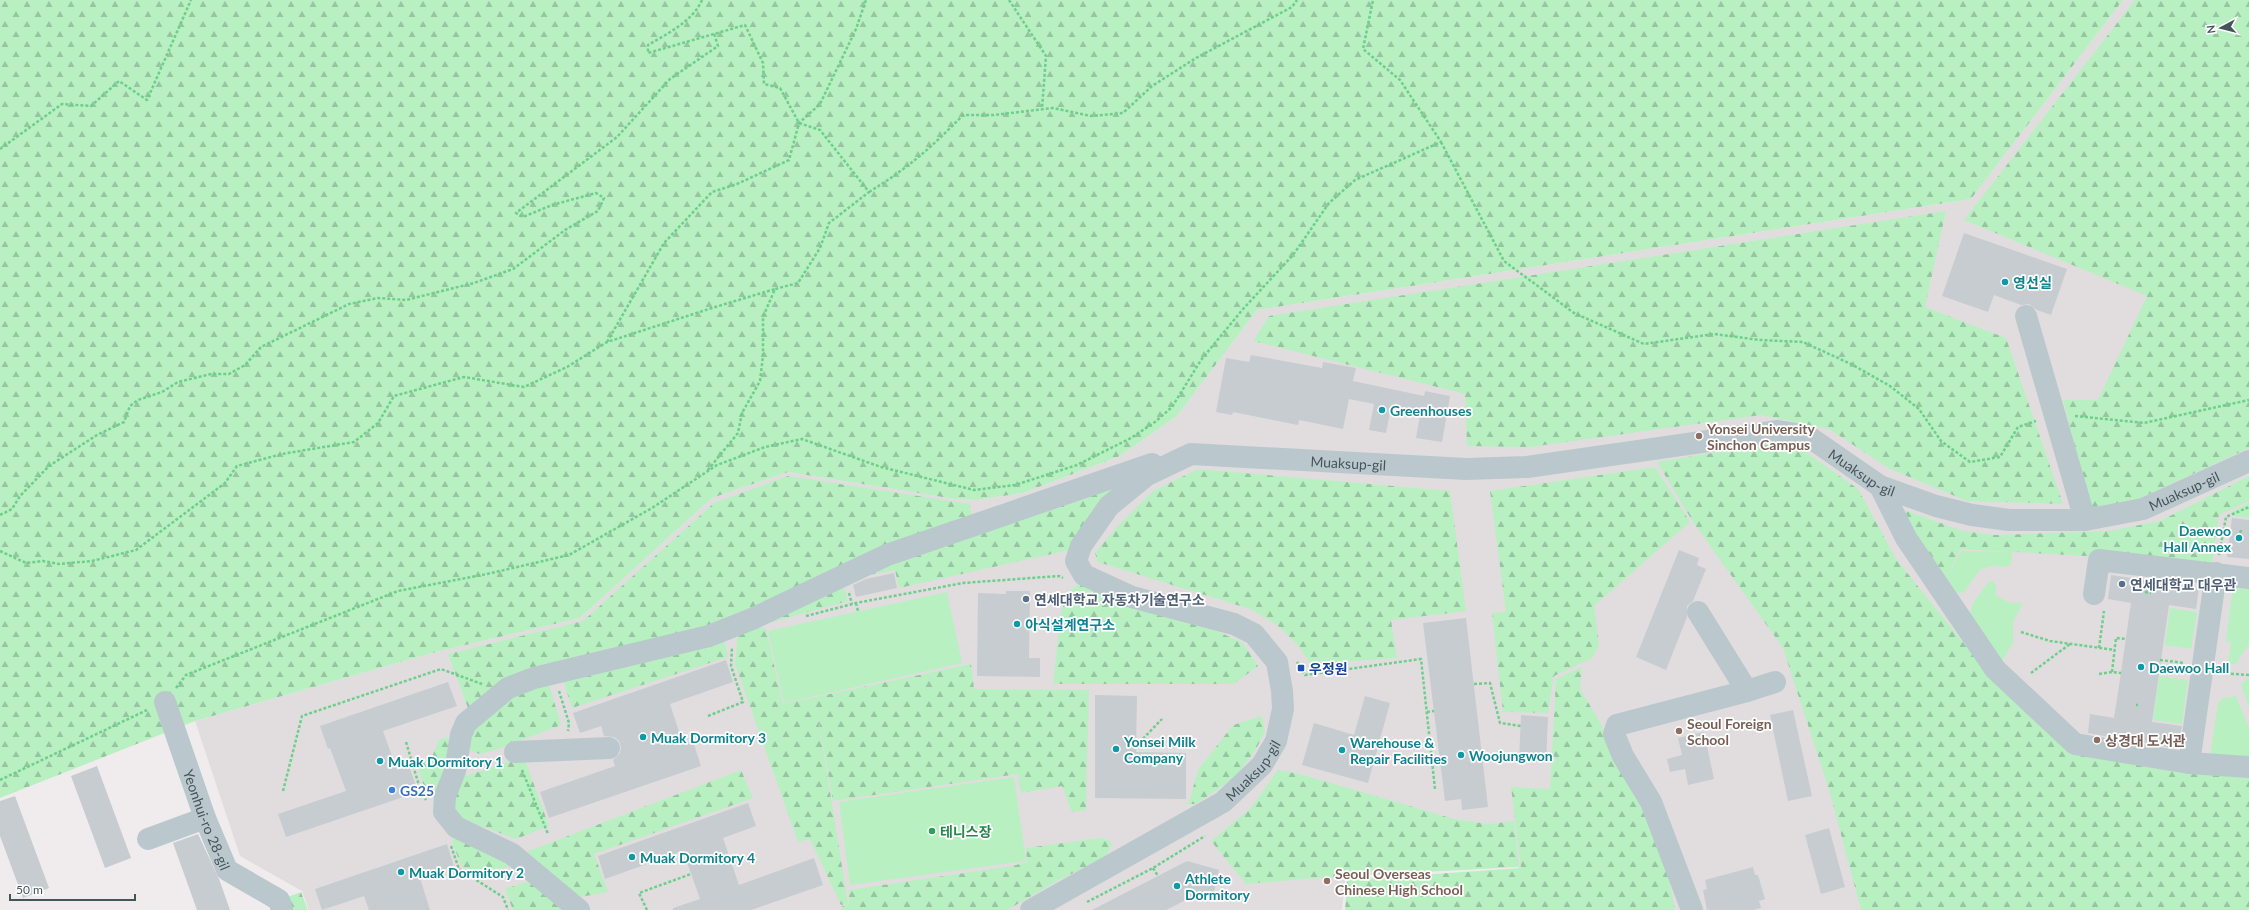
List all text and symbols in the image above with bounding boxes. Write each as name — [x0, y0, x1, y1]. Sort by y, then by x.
north arrow — [2201, 8, 2241, 48]
text: N — [2204, 24, 2218, 34]
place label: 영선실 — [2013, 274, 2052, 291]
marker: 영선실 — [2000, 277, 2010, 287]
place label: Greenhouses — [1390, 402, 1472, 419]
marker: Greenhouses — [1377, 405, 1387, 415]
place label: Yonsei University Sinchon Campus — [1706, 420, 1815, 453]
marker: Yonsei University Sinchon Campus — [1694, 431, 1704, 441]
street label: Muaksup-gil — [1826, 445, 1897, 499]
street label: Muaksup-gil — [1310, 452, 1387, 473]
street label: Muaksup-gil — [2146, 467, 2222, 514]
place label: Daewoo Hall Annex — [2163, 522, 2232, 555]
marker: Daewoo Hall Annex — [2234, 533, 2244, 543]
place label: 연세대학교 대우관 — [2130, 576, 2237, 593]
marker: 연세대학교 대우관 — [2117, 579, 2127, 589]
place label: 연세대학교 자동차기술연구소 — [1034, 591, 1205, 608]
marker: 연세대학교 자동차기술연구소 — [1021, 594, 1031, 604]
place label: 아식설계연구소 — [1025, 616, 1115, 633]
marker: 아식설계연구소 — [1012, 619, 1022, 629]
place label: Daewoo Hall — [2149, 659, 2229, 676]
place label: 우정원 — [1309, 660, 1348, 677]
marker: Daewoo Hall — [2136, 662, 2146, 672]
marker: 우정원 — [1296, 663, 1306, 673]
place label: Seoul Foreign School — [1687, 715, 1772, 748]
marker: Seoul Foreign School — [1674, 726, 1684, 736]
place label: Muak Dormitory 3 — [651, 729, 766, 746]
marker: Muak Dormitory 3 — [638, 732, 648, 742]
place label: 상경대 도서관 — [2105, 732, 2186, 749]
place label: Yonsei Milk Company — [1123, 733, 1196, 766]
place label: Warehouse & Repair Facilities — [1350, 734, 1447, 767]
marker: 상경대 도서관 — [2092, 735, 2102, 745]
street label: Muaksup-gil — [1221, 737, 1283, 804]
marker: Yonsei Milk Company — [1111, 744, 1121, 754]
marker: Warehouse & Repair Facilities — [1337, 745, 1347, 755]
place label: Woojungwon — [1469, 747, 1553, 764]
marker: Woojungwon — [1456, 750, 1466, 760]
place label: Muak Dormitory 1 — [388, 753, 503, 770]
marker: Muak Dormitory 1 — [375, 756, 385, 766]
street label: Yeonhui-ro 28-gil — [180, 767, 234, 872]
place label: GS25 — [400, 782, 434, 799]
marker: GS25 — [387, 785, 397, 795]
place label: 테니스장 — [940, 823, 992, 840]
marker: 테니스장 — [927, 826, 937, 836]
place label: Muak Dormitory 4 — [640, 849, 755, 866]
marker: Muak Dormitory 4 — [627, 852, 637, 862]
place label: Muak Dormitory 2 — [409, 864, 524, 881]
place label: Seoul Overseas Chinese High School — [1335, 865, 1463, 898]
marker: Muak Dormitory 2 — [396, 867, 406, 877]
place label: Athlete Dormitory — [1184, 870, 1251, 903]
scale bar — [10, 876, 135, 902]
marker: Seoul Overseas Chinese High School — [1322, 876, 1332, 886]
marker: Athlete Dormitory — [1172, 881, 1182, 891]
text: 50 m — [16, 882, 43, 897]

